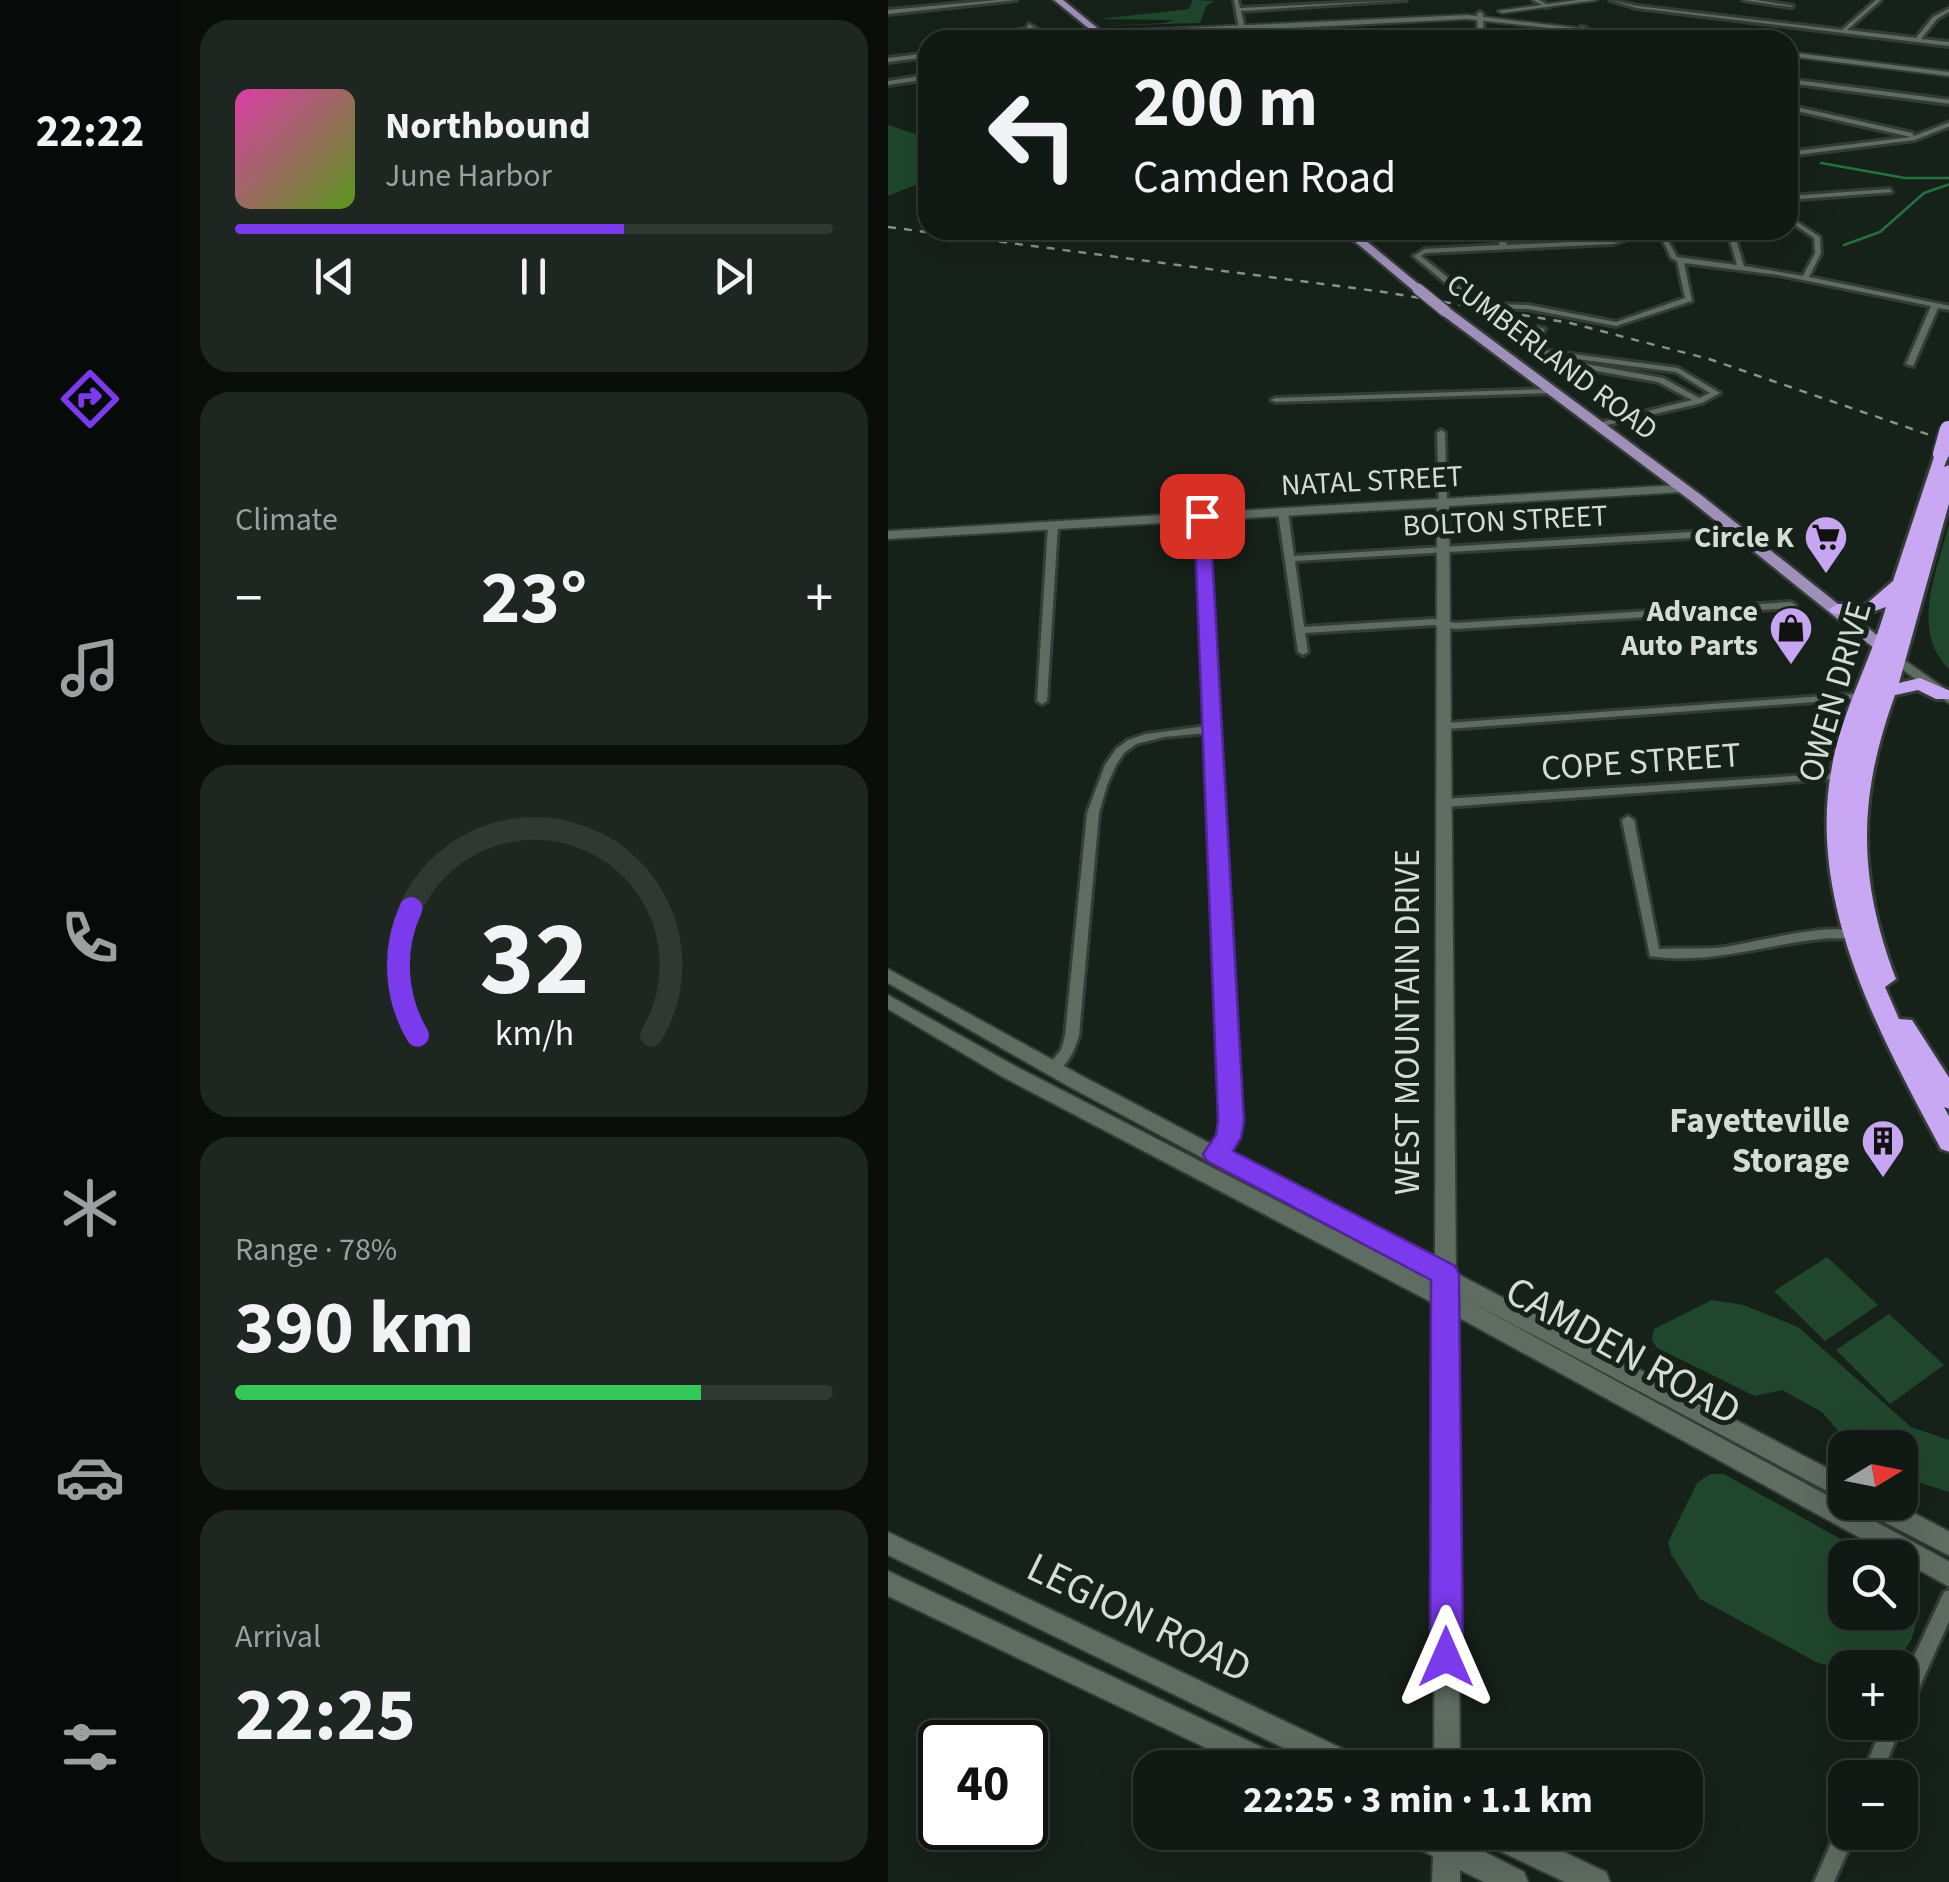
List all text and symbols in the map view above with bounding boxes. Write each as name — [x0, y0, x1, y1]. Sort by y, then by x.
text: 200 m — [1133, 53, 1318, 153]
icon: left — [968, 70, 1098, 200]
text: Northbound — [385, 99, 591, 153]
text: 22:22 — [36, 100, 144, 164]
text: Camden Road — [1133, 146, 1396, 210]
text: June Harbor — [385, 153, 552, 199]
icon: previous — [307, 249, 362, 304]
icon: pause — [506, 249, 561, 304]
icon: next — [706, 249, 761, 304]
street label: CUMBERLAND ROAD — [1437, 263, 1667, 451]
icon: directions — [55, 364, 125, 434]
street label: NATAL STREET — [1280, 455, 1464, 507]
pin — [1160, 474, 1245, 559]
icon: arrive — [1175, 489, 1230, 544]
street label: BOLTON STREET — [1401, 494, 1609, 548]
text: Climate — [235, 497, 338, 543]
supermarket icon: Circle K — [1803, 514, 1849, 575]
place label: Circle K — [1694, 516, 1795, 559]
text: 23° — [481, 545, 587, 652]
text: − — [235, 560, 262, 638]
text: + — [806, 560, 833, 638]
place label: Advance Auto Parts — [1620, 590, 1758, 667]
street label: OWEN DRIVE — [1785, 596, 1885, 788]
shop icon: Advance Auto Parts — [1768, 605, 1814, 666]
icon: music — [55, 633, 125, 703]
street label: COPE STREET — [1540, 730, 1742, 794]
street label: WEST MOUNTAIN DRIVE — [1383, 849, 1433, 1195]
text: 32 — [479, 887, 589, 1035]
icon: phone — [55, 903, 125, 973]
text: km/h — [494, 1008, 574, 1059]
place label: Fayetteville Storage — [1669, 1096, 1850, 1186]
building icon: Fayetteville Storage — [1860, 1118, 1906, 1179]
icon: climate — [55, 1173, 125, 1243]
text: Range · 78% — [235, 1227, 397, 1273]
street label: CAMDEN ROAD — [1494, 1262, 1752, 1440]
text: 390 km — [235, 1275, 474, 1382]
north arrow — [1828, 1430, 1918, 1520]
map controls — [1828, 1430, 1918, 1850]
icon: car — [55, 1442, 125, 1512]
street label: LEGION ROAD — [1017, 1538, 1261, 1698]
button: search — [1828, 1540, 1918, 1630]
position arrow — [1394, 1605, 1498, 1709]
text: Arrival — [235, 1614, 321, 1660]
button: + — [1828, 1650, 1918, 1740]
text: 22:25 — [235, 1662, 416, 1769]
icon: filters — [55, 1712, 125, 1782]
speed limit sign: 40 — [918, 1720, 1048, 1850]
button: − — [1828, 1760, 1918, 1850]
text: 22:25 · 3 min · 1.1 km — [1243, 1773, 1593, 1827]

